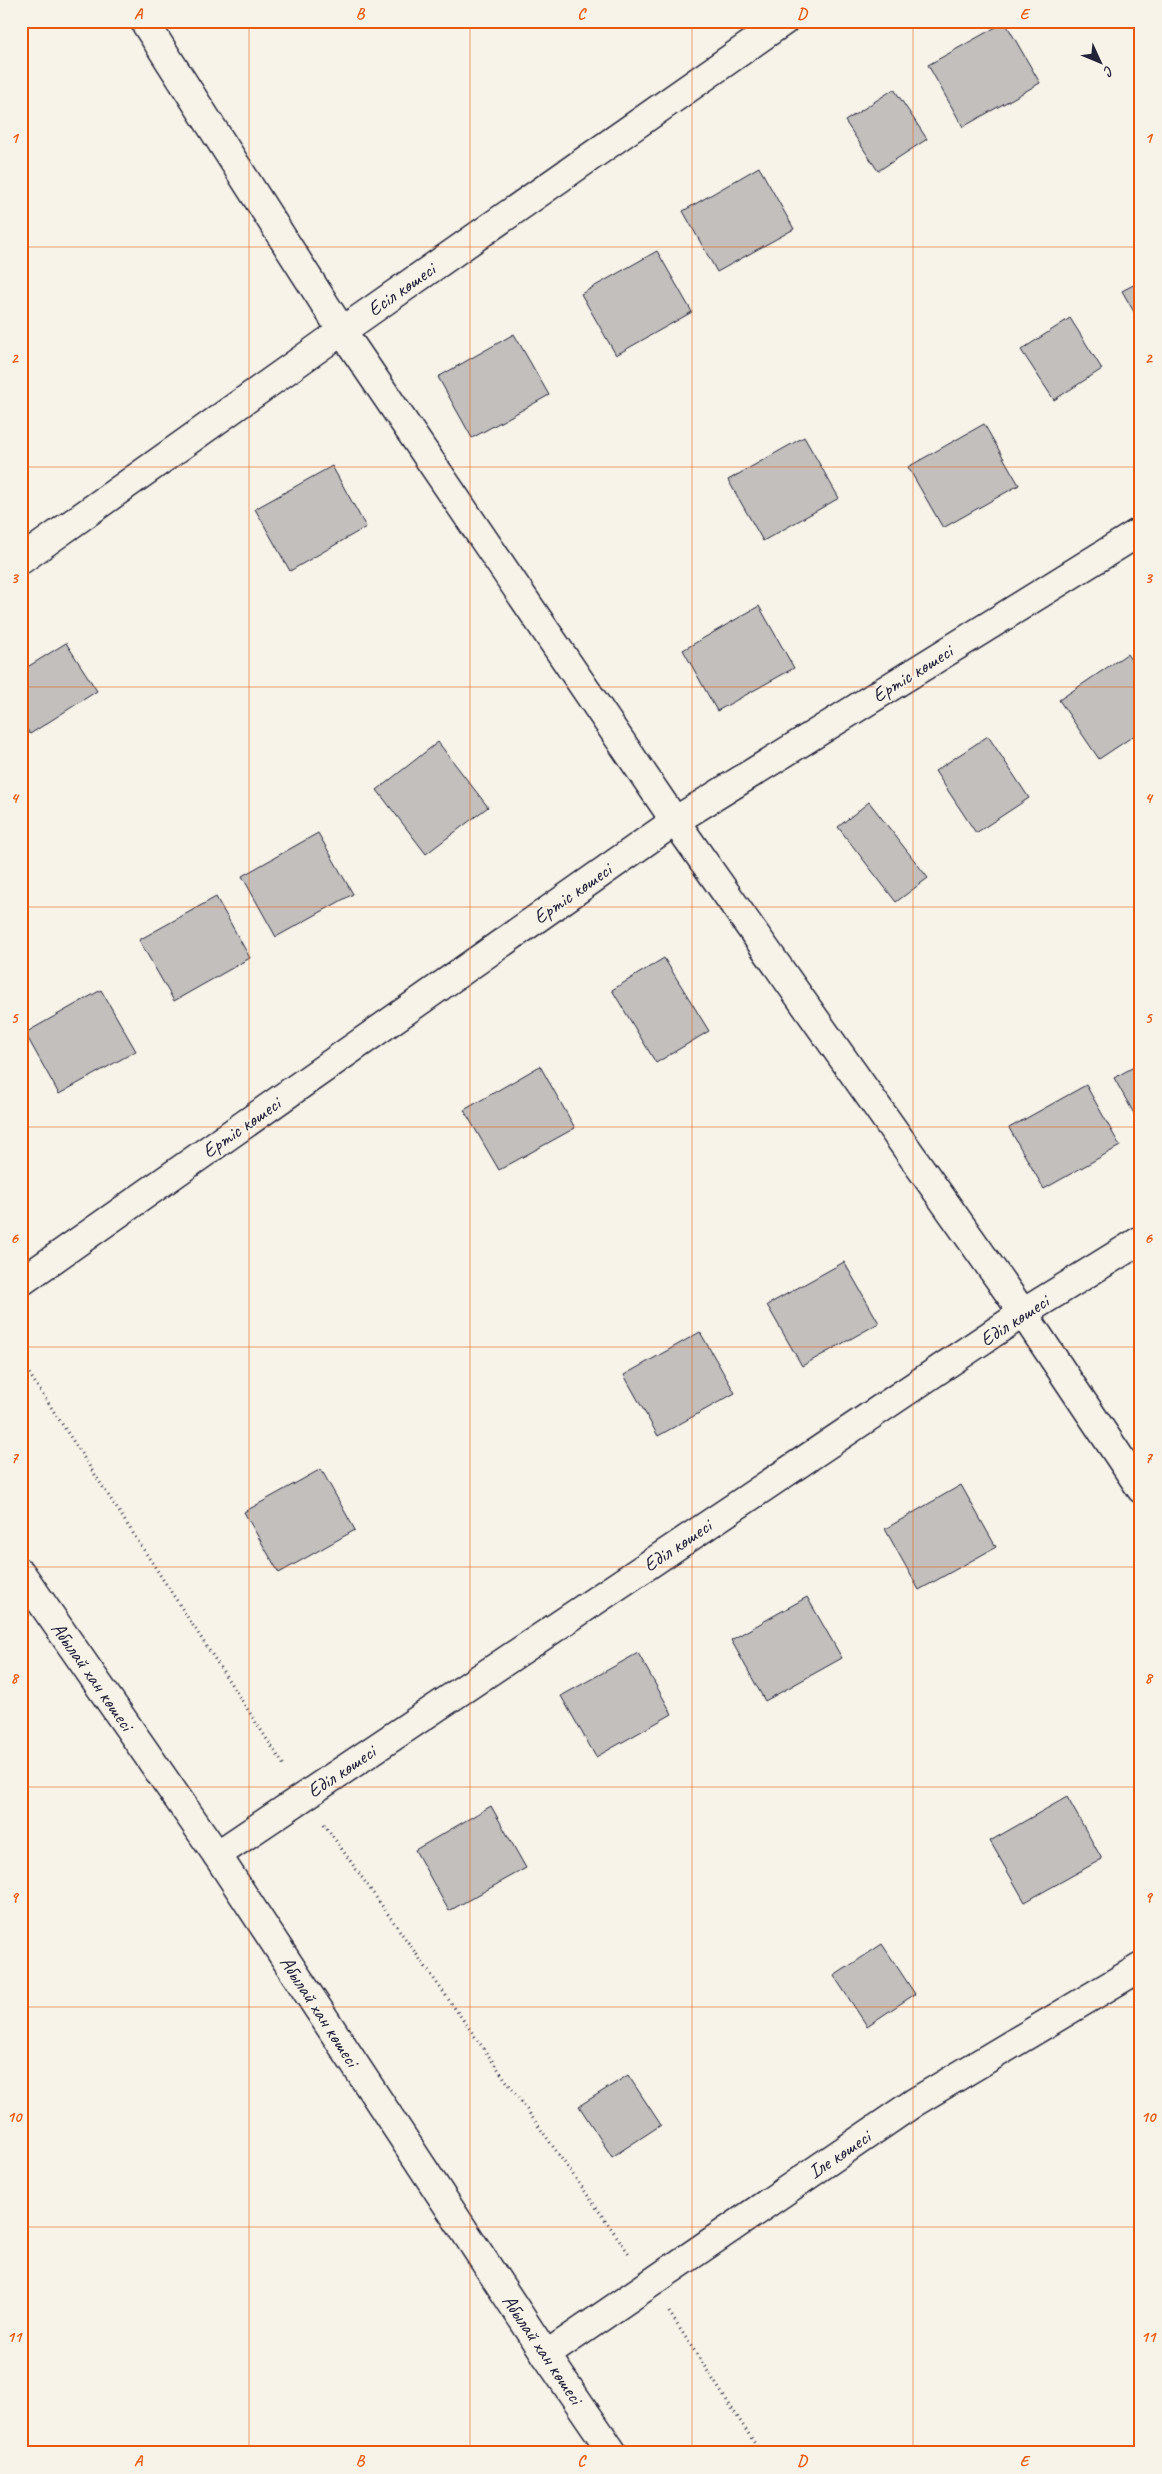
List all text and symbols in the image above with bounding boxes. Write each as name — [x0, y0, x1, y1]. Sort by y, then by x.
text: A — [134, 4, 144, 24]
text: B — [356, 4, 366, 24]
text: C — [577, 4, 587, 24]
text: D — [797, 4, 808, 24]
text: E — [1020, 4, 1031, 24]
north arrow — [1074, 38, 1124, 88]
text: С — [1099, 62, 1117, 81]
text: 1 — [10, 128, 19, 148]
text: 1 — [1144, 128, 1153, 148]
street label: Есіл көшесі — [363, 256, 442, 322]
text: 2 — [10, 348, 19, 368]
text: 2 — [1144, 348, 1153, 368]
text: 3 — [10, 568, 19, 588]
text: 3 — [1144, 568, 1153, 588]
street label: Ертіс көшесі — [868, 638, 959, 708]
text: 4 — [10, 788, 19, 808]
text: 4 — [1144, 788, 1153, 808]
street label: Ертіс көшесі — [528, 856, 618, 929]
text: 5 — [11, 1008, 20, 1028]
text: 5 — [1145, 1008, 1154, 1028]
street label: Ертіс көшесі — [197, 1090, 287, 1163]
text: 6 — [10, 1228, 19, 1248]
text: 6 — [1144, 1228, 1153, 1248]
street label: Еділ көшесі — [975, 1288, 1055, 1352]
text: 7 — [10, 1448, 19, 1468]
text: 7 — [1144, 1448, 1153, 1468]
street label: Еділ көшесі — [638, 1512, 718, 1577]
street label: Абылай хан көшесі — [46, 1617, 141, 1737]
text: 8 — [10, 1668, 19, 1688]
text: 8 — [1144, 1668, 1153, 1688]
street label: Еділ көшесі — [302, 1738, 382, 1803]
text: 9 — [10, 1887, 19, 1907]
text: 9 — [1144, 1887, 1153, 1907]
street label: Абылай хан көшесі — [275, 1951, 366, 2073]
text: 10 — [7, 2107, 23, 2127]
text: 10 — [1141, 2107, 1157, 2127]
street label: Іле көшесі — [803, 2123, 877, 2184]
street label: Абылай хан көшесі — [497, 2290, 590, 2411]
text: 11 — [7, 2327, 23, 2347]
text: 11 — [1141, 2327, 1157, 2347]
text: A — [134, 2451, 144, 2471]
text: B — [356, 2451, 366, 2471]
text: C — [577, 2451, 587, 2471]
text: D — [797, 2451, 808, 2471]
text: E — [1020, 2451, 1031, 2471]

